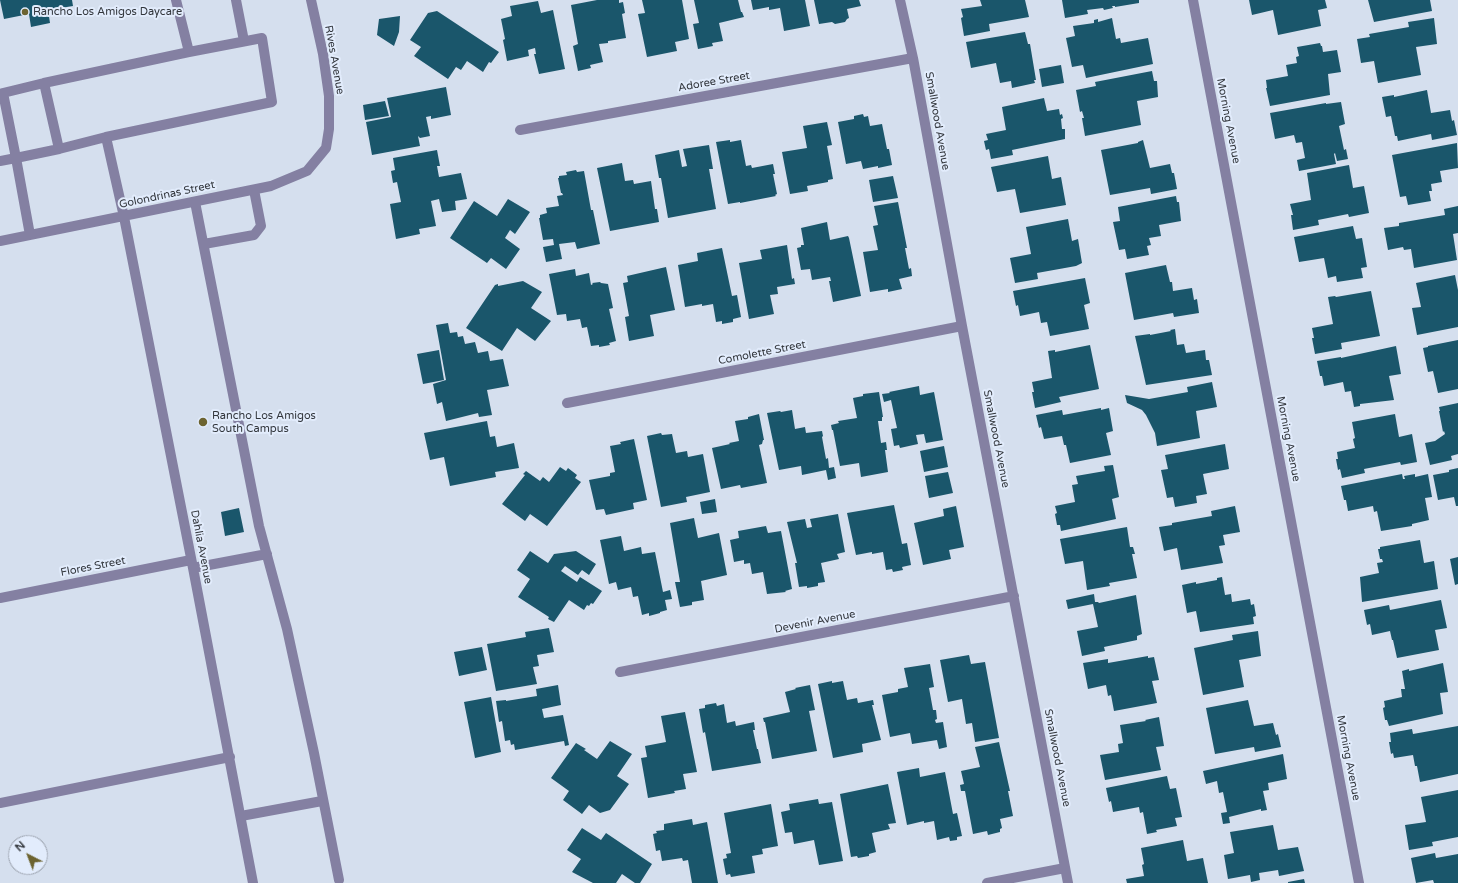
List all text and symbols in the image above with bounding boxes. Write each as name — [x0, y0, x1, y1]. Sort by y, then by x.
place label: Rancho Los Amigos Daycare — [33, 5, 182, 19]
marker: Rancho Los Amigos Daycare — [20, 7, 30, 17]
street label: Rives Avenue — [321, 24, 347, 96]
street label: Adoree Street — [677, 69, 751, 95]
street label: Smallwood Avenue — [922, 71, 952, 171]
street label: Morning Avenue — [1213, 77, 1243, 165]
street label: Golondrinas Street — [118, 178, 216, 212]
street label: Comolette Street — [717, 338, 807, 368]
street label: Smallwood Avenue — [980, 389, 1012, 489]
street label: Morning Avenue — [1273, 395, 1303, 483]
place label: Rancho Los Amigos South Campus — [212, 409, 316, 435]
marker: Rancho Los Amigos South Campus — [197, 416, 209, 428]
street label: Dahlia Avenue — [187, 509, 215, 585]
street label: Flores Street — [59, 554, 127, 580]
street label: Devenir Avenue — [773, 608, 857, 636]
street label: Smallwood Avenue — [1041, 708, 1073, 808]
street label: Morning Avenue — [1333, 714, 1363, 802]
north arrow — [8, 835, 48, 875]
text: N — [13, 839, 28, 854]

